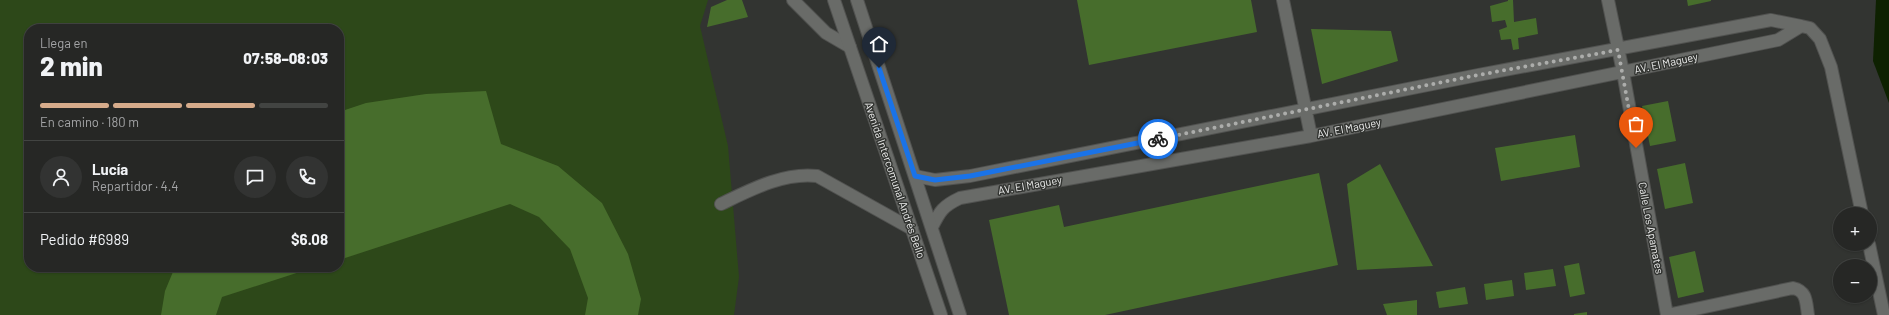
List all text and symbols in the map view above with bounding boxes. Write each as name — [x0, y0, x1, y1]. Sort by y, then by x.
pin — [862, 27, 896, 68]
icon: home — [868, 33, 890, 55]
text: Llega en — [40, 35, 87, 51]
text: 07:58–08:03 — [243, 49, 328, 67]
street label: AV. El Maguey — [1633, 49, 1699, 76]
text: 2 min — [40, 50, 103, 81]
street label: Avenida Intercomunal Andrés Bello — [863, 100, 928, 260]
pin — [1619, 107, 1653, 148]
icon: bag — [1625, 113, 1647, 135]
text: En camino · 180 m — [40, 114, 139, 130]
street label: AV. El Maguey — [1316, 115, 1382, 140]
courier — [1138, 119, 1178, 159]
icon: bike — [1147, 128, 1169, 150]
button: person — [40, 156, 82, 198]
button: chat — [234, 156, 276, 198]
button: phone — [286, 156, 328, 198]
text: Lucía — [92, 160, 128, 178]
street label: AV. El Maguey — [997, 172, 1063, 197]
text: Repartidor · 4.4 — [92, 178, 178, 194]
street label: Calle Los Apamates — [1636, 181, 1667, 275]
map controls — [1833, 207, 1877, 303]
button: + — [1833, 207, 1877, 251]
text: Pedido #6989 — [40, 230, 129, 248]
text: $6.08 — [291, 230, 328, 248]
button: − — [1833, 259, 1877, 303]

